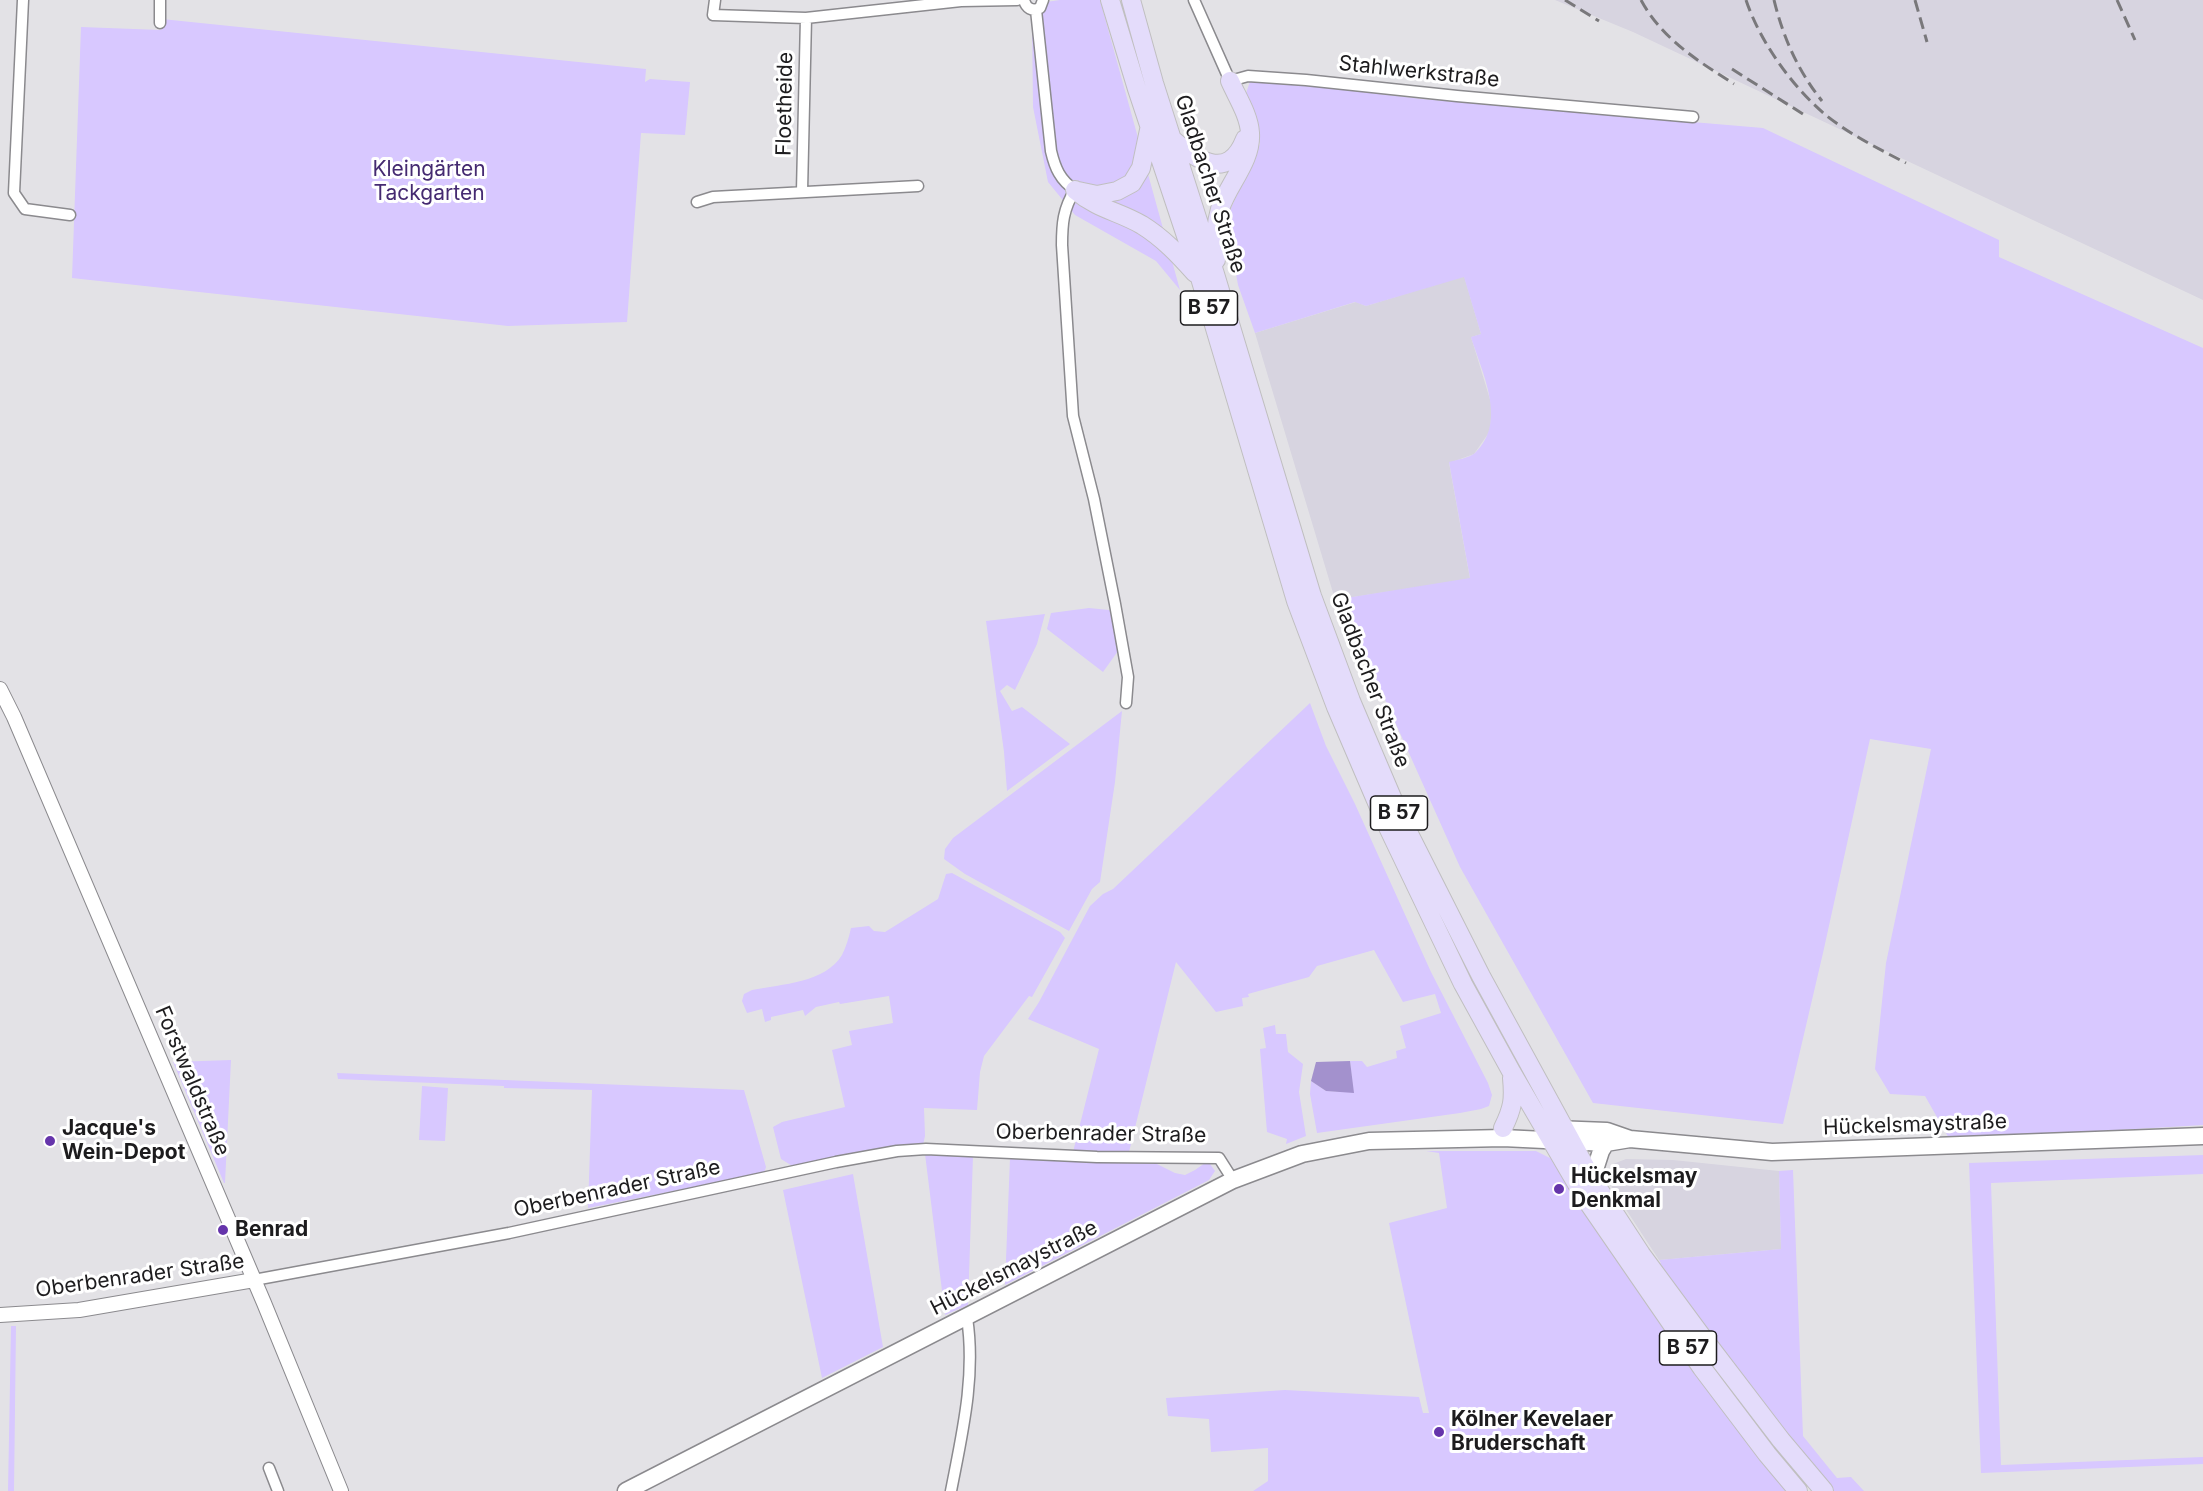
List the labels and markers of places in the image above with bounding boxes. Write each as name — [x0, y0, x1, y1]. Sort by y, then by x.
place label: Jacque's Wein-Depot — [62, 1116, 185, 1166]
marker: Jacque's Wein-Depot — [43, 1134, 57, 1148]
place label: Hückelsmay Denkmal — [1571, 1164, 1697, 1214]
marker: Hückelsmay Denkmal — [1552, 1182, 1566, 1196]
place label: Benrad — [235, 1217, 308, 1243]
marker: Benrad — [216, 1223, 230, 1237]
place label: Kölner Kevelaer Bruderschaft — [1451, 1407, 1613, 1457]
marker: Kölner Kevelaer Bruderschaft — [1432, 1425, 1446, 1439]

